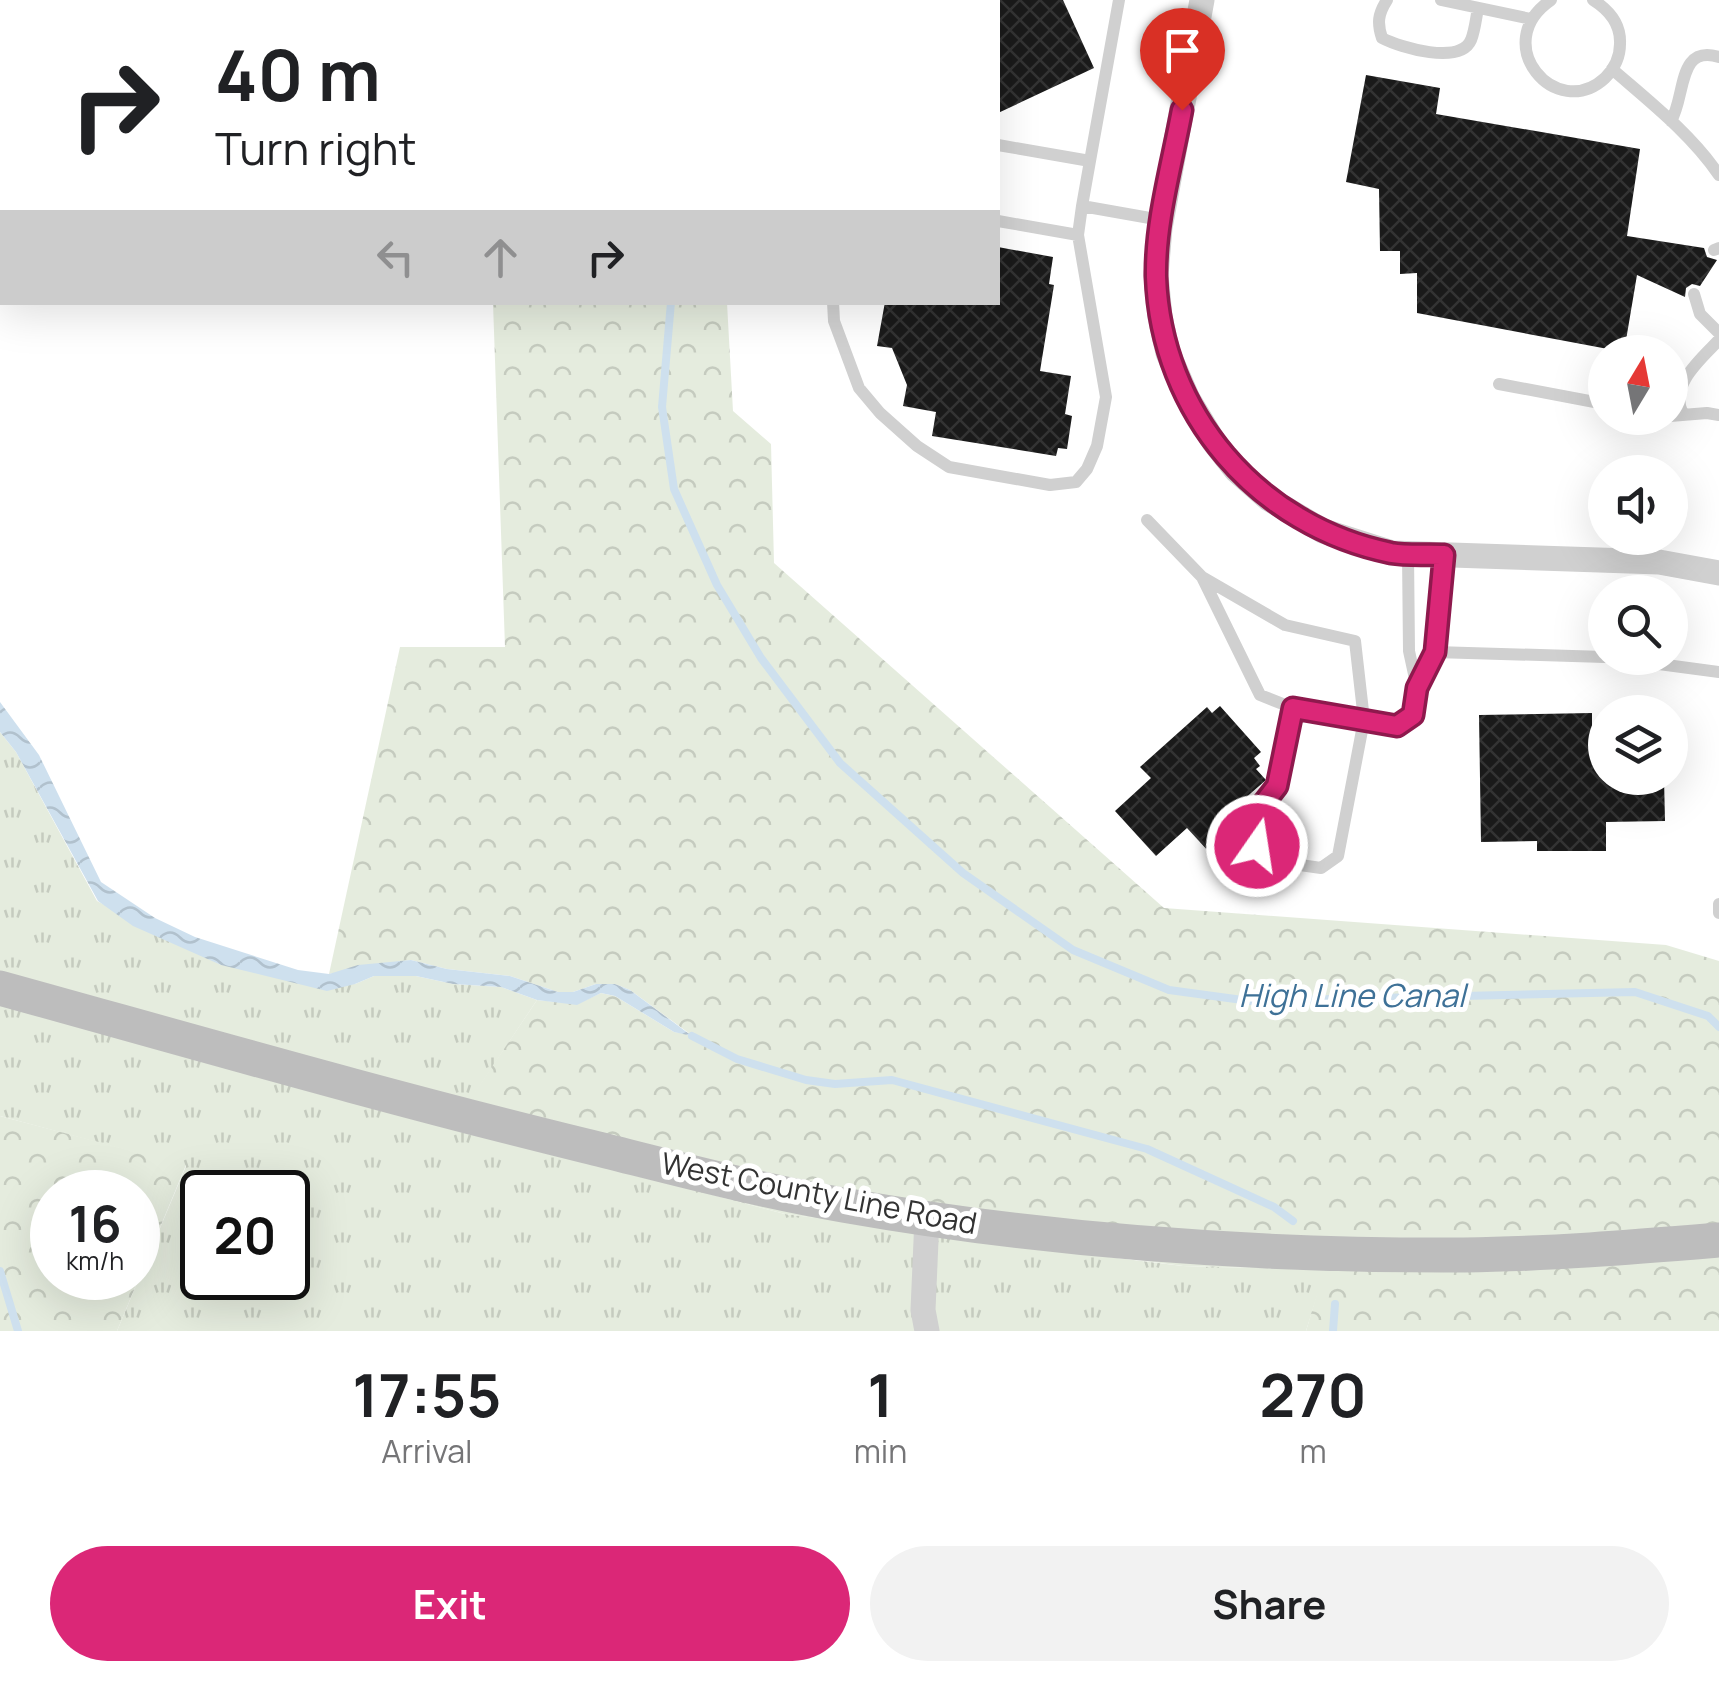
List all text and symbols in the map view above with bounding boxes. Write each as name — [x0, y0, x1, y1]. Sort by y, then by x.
pin — [1140, 8, 1225, 111]
icon: arrive — [1155, 23, 1210, 78]
text: 40 m — [215, 26, 381, 122]
icon: right — [50, 40, 180, 170]
text: Turn right — [215, 117, 416, 179]
icon: left — [368, 230, 423, 285]
icon: ahead — [473, 230, 528, 285]
icon: right — [578, 230, 633, 285]
north arrow — [1588, 335, 1688, 435]
map controls — [1588, 335, 1688, 795]
button: sound — [1588, 455, 1688, 555]
button: search — [1588, 575, 1688, 675]
button: layers — [1588, 695, 1688, 795]
position arrow — [1205, 794, 1309, 898]
water label: High Line Canal — [1239, 973, 1469, 1017]
street label: West County Line Road — [658, 1142, 980, 1243]
speed limit sign: 20 — [180, 1170, 310, 1300]
text: 16 — [69, 1189, 121, 1257]
text: km/h — [66, 1243, 124, 1278]
text: 17:55 — [352, 1353, 501, 1435]
text: 1 — [867, 1353, 894, 1435]
text: 270 — [1260, 1353, 1367, 1435]
text: Arrival — [381, 1429, 473, 1473]
text: min — [854, 1429, 907, 1473]
text: m — [1300, 1429, 1327, 1473]
button: Exit — [50, 1546, 850, 1661]
button: Share — [870, 1546, 1669, 1661]

